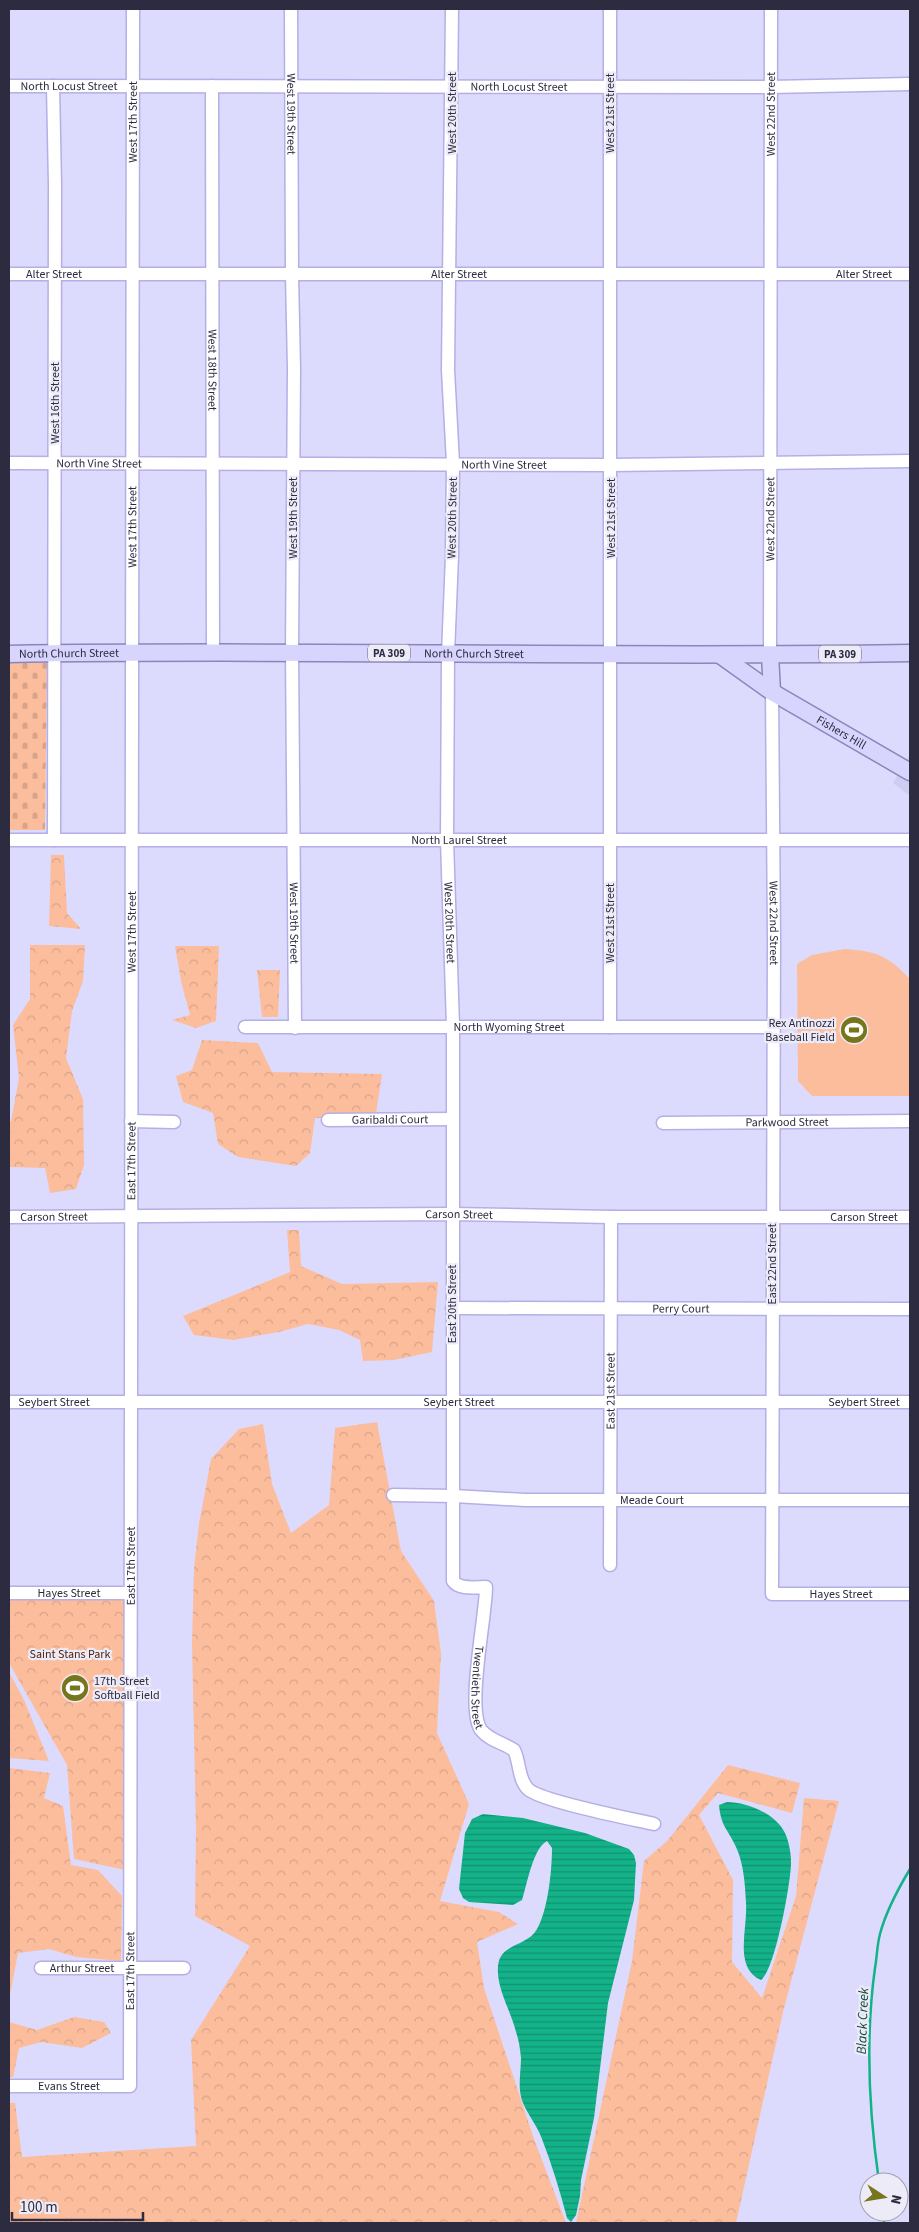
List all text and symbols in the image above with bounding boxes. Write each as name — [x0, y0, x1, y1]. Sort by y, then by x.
street label: West 20th Street — [444, 72, 461, 154]
street label: West 22nd Street — [763, 72, 780, 156]
street label: West 19th Street — [282, 73, 300, 155]
street label: West 21st Street — [602, 73, 619, 153]
street label: North Locust Street — [20, 78, 118, 95]
street label: North Locust Street — [470, 79, 568, 96]
street label: West 17th Street — [125, 81, 142, 163]
street label: Alter Street — [26, 266, 82, 283]
street label: Alter Street — [431, 266, 487, 283]
street label: Alter Street — [836, 266, 892, 283]
street label: West 18th Street — [203, 329, 221, 411]
street label: West 16th Street — [47, 362, 64, 444]
street label: North Vine Street — [56, 455, 142, 472]
street label: North Vine Street — [461, 457, 547, 474]
street label: West 19th Street — [285, 477, 302, 559]
street label: West 20th Street — [443, 477, 462, 559]
street label: West 22nd Street — [762, 477, 779, 561]
street label: West 21st Street — [603, 478, 620, 558]
street label: West 17th Street — [124, 486, 141, 568]
road number: PA 309 — [368, 644, 410, 661]
street label: North Church Street — [19, 645, 119, 663]
street label: North Church Street — [424, 645, 524, 663]
road number: PA 309 — [819, 646, 861, 662]
street label: Fishers Hill — [813, 712, 869, 754]
street label: North Laurel Street — [411, 832, 507, 849]
street label: West 22nd Street — [765, 881, 782, 965]
street label: West 19th Street — [285, 882, 302, 964]
street label: West 20th Street — [439, 882, 459, 964]
street label: West 21st Street — [602, 883, 619, 963]
street label: West 17th Street — [124, 891, 141, 973]
place label: Rex Antinozzi Baseball Field — [765, 1015, 835, 1046]
sports icon: Rex Antinozzi Baseball Field — [839, 1015, 869, 1045]
street label: North Wyoming Street — [453, 1019, 565, 1036]
street label: Garibaldi Court — [352, 1111, 428, 1129]
street label: Parkwood Street — [745, 1114, 829, 1131]
street label: East 17th Street — [123, 1122, 140, 1200]
street label: Carson Street — [425, 1206, 493, 1224]
street label: Carson Street — [20, 1208, 88, 1226]
street label: Carson Street — [830, 1209, 898, 1226]
street label: East 22nd Street — [764, 1223, 781, 1305]
street label: East 20th Street — [444, 1265, 461, 1343]
street label: Perry Court — [652, 1300, 710, 1318]
street label: East 21st Street — [602, 1353, 620, 1430]
street label: Seybert Street — [18, 1394, 90, 1411]
street label: Seybert Street — [423, 1394, 495, 1411]
street label: Seybert Street — [828, 1394, 900, 1411]
street label: Meade Court — [620, 1492, 684, 1509]
street label: East 17th Street — [123, 1527, 140, 1605]
street label: Hayes Street — [38, 1585, 100, 1602]
street label: Hayes Street — [810, 1586, 872, 1603]
street label: Twentieth Street — [466, 1645, 488, 1732]
park label: Saint Stans Park — [30, 1646, 110, 1663]
sports icon: 17th Street Softball Field — [60, 1673, 90, 1703]
place label: 17th Street Softball Field — [94, 1673, 160, 1704]
street label: East 17th Street — [122, 1932, 139, 2010]
street label: Arthur Street — [50, 1960, 114, 1977]
water label: Black Creek — [852, 1987, 874, 2055]
street label: Evans Street — [38, 2078, 100, 2095]
north arrow — [859, 2172, 909, 2222]
scale bar — [12, 2190, 144, 2222]
text: N — [885, 2193, 906, 2206]
text: 100 m — [20, 2197, 58, 2218]

